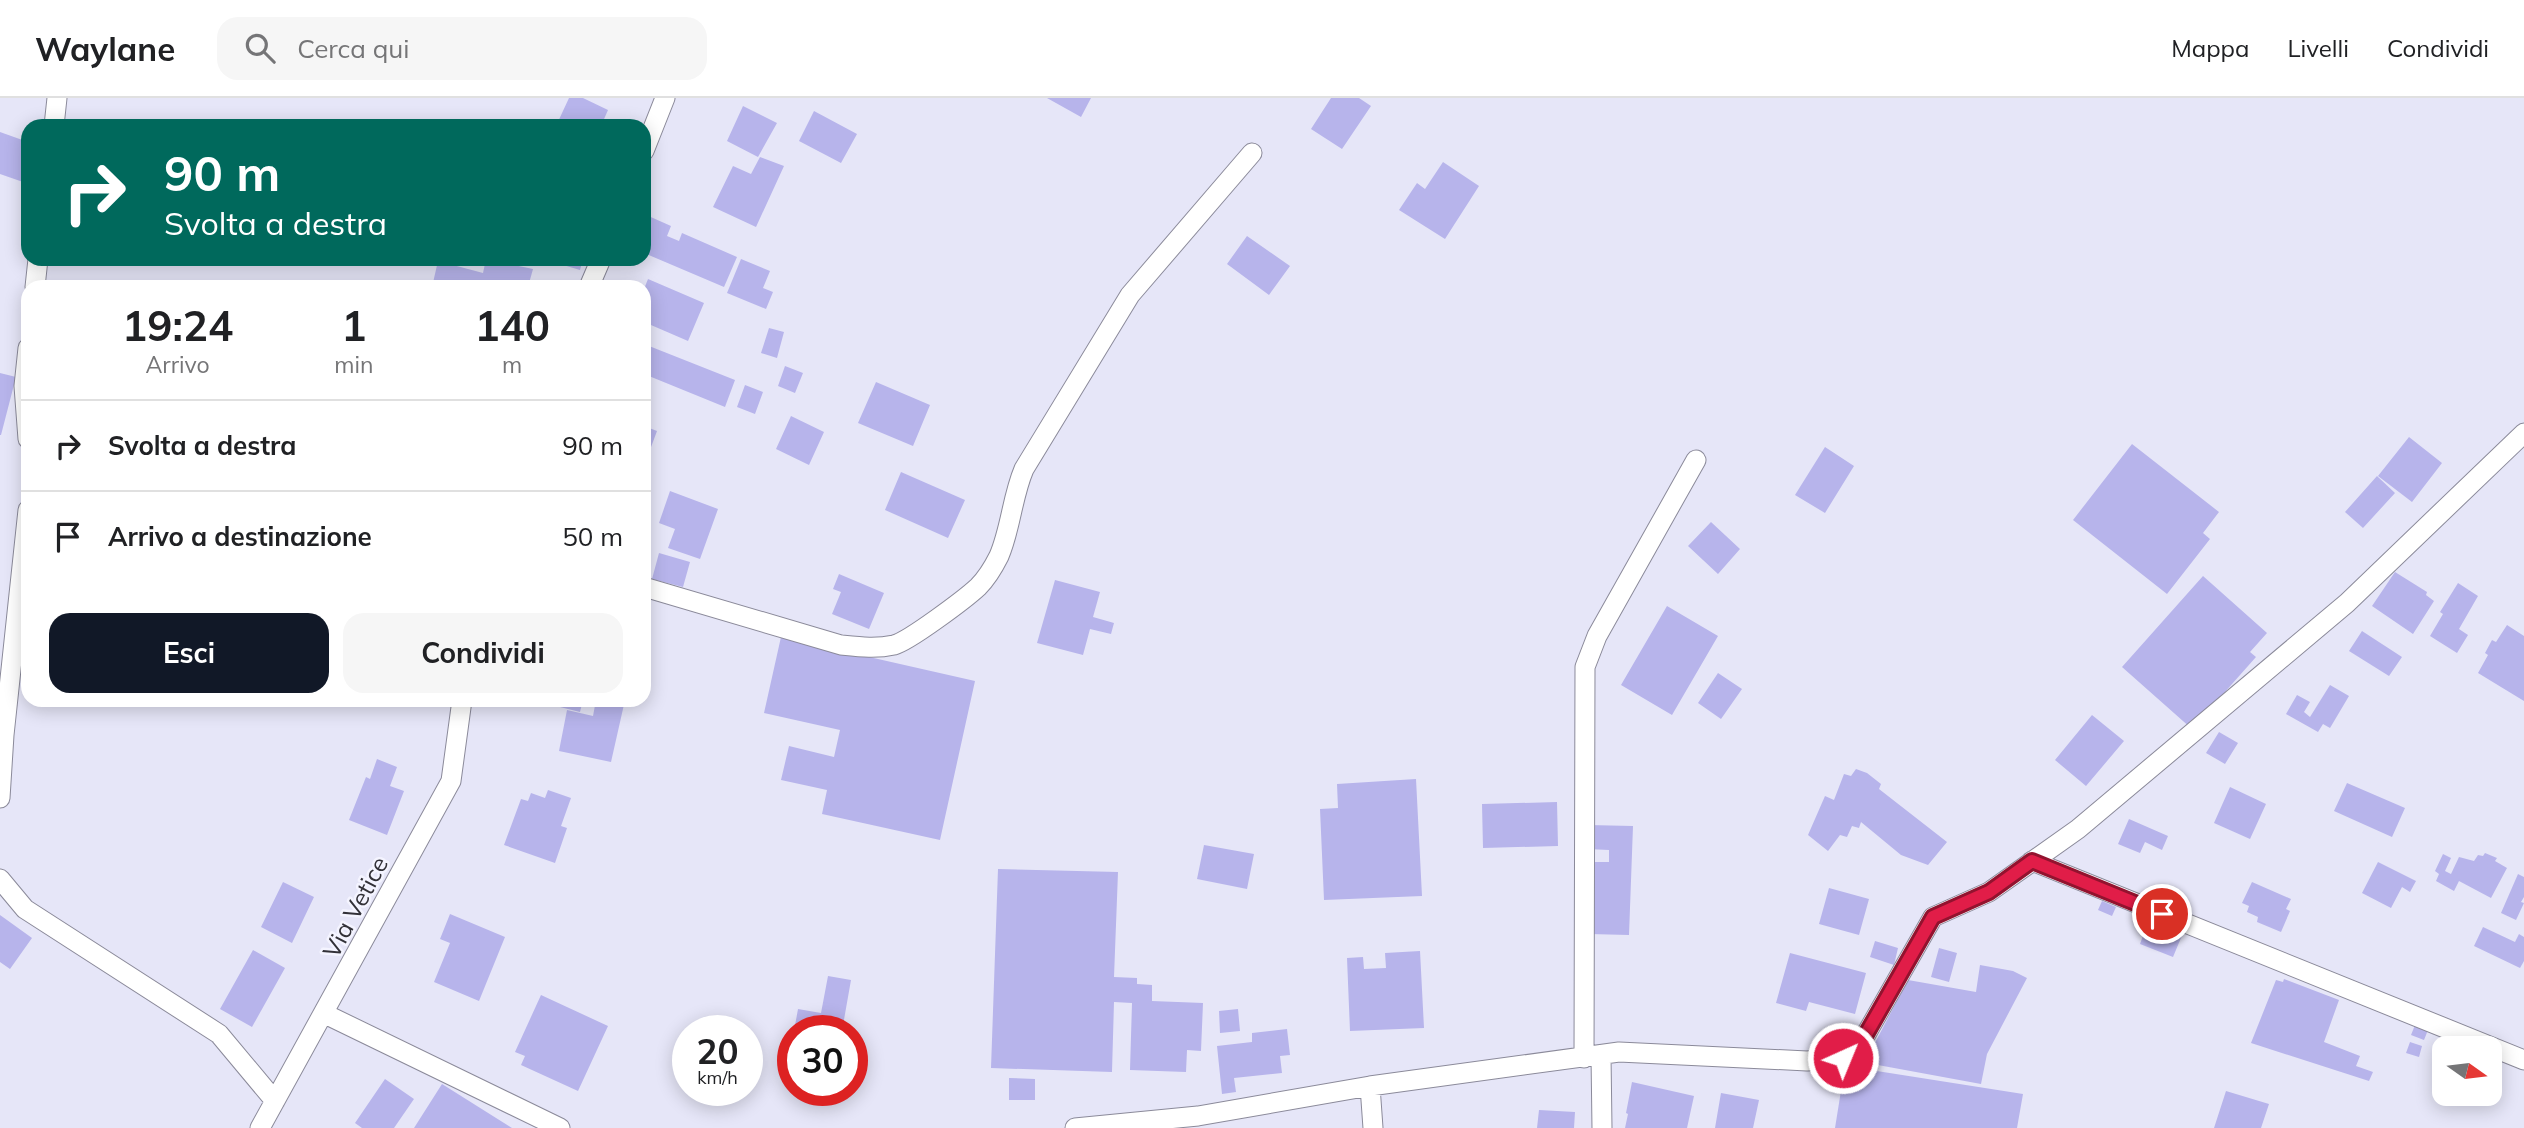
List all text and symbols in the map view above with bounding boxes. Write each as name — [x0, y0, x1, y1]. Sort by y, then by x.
search box — [217, 17, 707, 80]
text: Waylane — [35, 28, 175, 69]
icon: search — [241, 29, 279, 67]
text: Cerca qui — [297, 32, 410, 65]
text: Mappa — [2171, 33, 2249, 63]
text: Livelli — [2287, 33, 2349, 63]
text: Condividi — [2387, 33, 2489, 63]
text: 90 m — [164, 142, 280, 203]
icon: right — [49, 147, 140, 238]
text: Svolta a destra — [164, 203, 387, 243]
text: 19:24 — [122, 299, 233, 352]
text: 1 — [341, 299, 366, 352]
text: 140 — [474, 299, 550, 352]
text: Arrivo — [145, 350, 210, 379]
text: min — [334, 350, 373, 379]
text: m — [502, 350, 522, 379]
icon: right — [49, 427, 87, 465]
text: Svolta a destra — [108, 429, 296, 462]
text: 90 m — [562, 429, 623, 462]
icon: arrive — [49, 518, 87, 556]
text: Arrivo a destinazione — [108, 520, 372, 553]
text: 50 m — [562, 520, 623, 553]
button: Esci — [49, 613, 329, 693]
button: Condividi — [343, 613, 623, 693]
street label: Via Vetice — [316, 851, 394, 963]
pin — [2132, 884, 2192, 944]
icon: arrive — [2143, 895, 2181, 933]
speed limit sign: 30 — [777, 1015, 868, 1106]
position arrow — [1806, 1021, 1880, 1095]
text: 20 — [696, 1029, 739, 1073]
north arrow — [2432, 1036, 2502, 1106]
map controls — [2432, 1036, 2502, 1106]
text: km/h — [697, 1066, 738, 1089]

